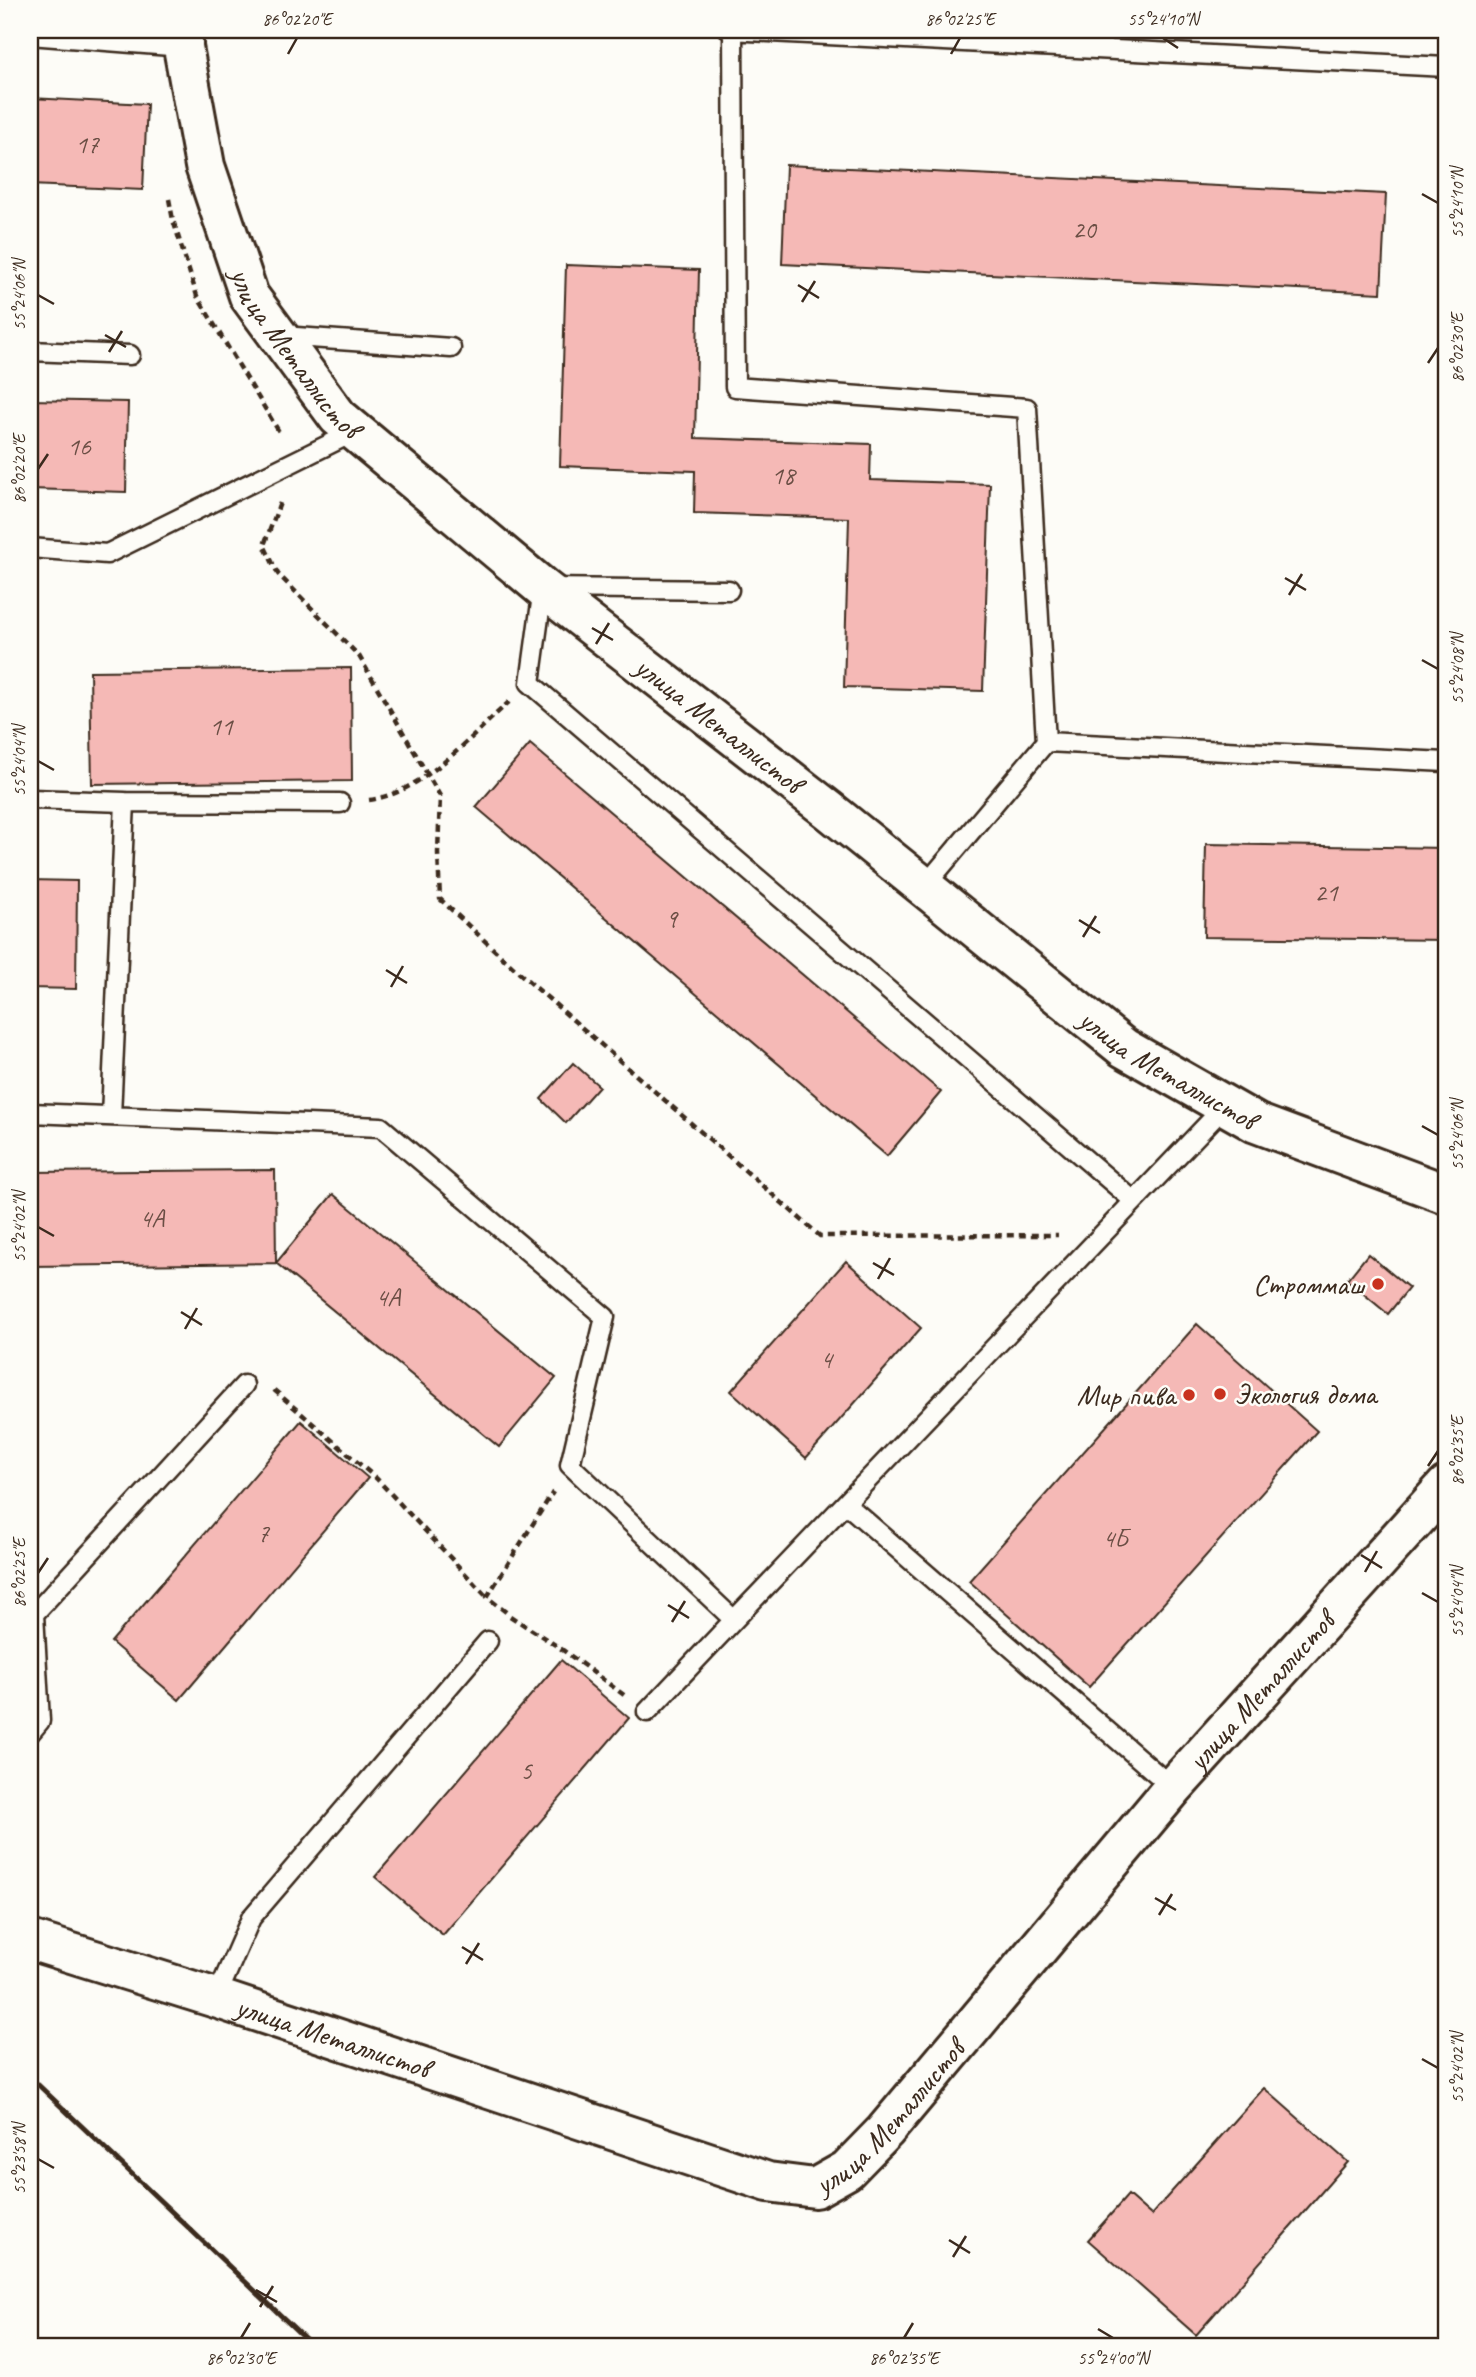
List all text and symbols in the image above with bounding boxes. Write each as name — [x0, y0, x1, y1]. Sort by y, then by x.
text: 86°02'20"E — [262, 8, 334, 30]
text: 86°02'25"E — [925, 8, 997, 30]
text: 55°24'10"N — [1128, 8, 1202, 30]
house number: 17 — [75, 128, 100, 161]
text: 55°24'10"N — [1446, 164, 1468, 238]
house number: 20 — [1072, 213, 1098, 246]
text: 55°24'06"N — [8, 256, 30, 330]
street label: улица Металлистов — [221, 261, 372, 450]
text: 86°02'30"E — [1446, 311, 1468, 383]
house number: 16 — [67, 430, 92, 463]
text: 86°02'20"E — [8, 432, 30, 504]
house number: 18 — [771, 459, 797, 492]
text: 55°24'08"N — [1446, 630, 1468, 704]
street label: улица Металлистов — [626, 646, 814, 805]
house number: 11 — [209, 710, 234, 743]
text: 55°24'04"N — [8, 722, 30, 796]
house number: 21 — [1314, 876, 1339, 909]
house number: 9 — [665, 902, 679, 935]
street label: улица Металлистов — [1070, 999, 1268, 1141]
text: 55°24'06"N — [1446, 1096, 1468, 1170]
text: 55°24'02"N — [8, 1188, 30, 1262]
house number: 4А — [140, 1202, 166, 1235]
place label: Строммаш — [1253, 1265, 1366, 1303]
marker: Строммаш — [1370, 1276, 1386, 1292]
house number: 4А — [376, 1281, 402, 1314]
house number: 4 — [820, 1343, 834, 1376]
place label: Экология дома — [1234, 1375, 1379, 1413]
place label: Мир пива — [1077, 1376, 1178, 1414]
marker: Экология дома — [1212, 1386, 1228, 1402]
marker: Мир пива — [1181, 1387, 1197, 1403]
text: 86°02'35"E — [1446, 1414, 1468, 1486]
house number: 7 — [257, 1517, 270, 1550]
house number: 4Б — [1103, 1522, 1131, 1555]
text: 86°02'25"E — [8, 1536, 30, 1608]
text: 55°24'04"N — [1446, 1563, 1468, 1637]
street label: улица Металлистов — [1178, 1599, 1346, 1780]
house number: 5 — [520, 1754, 533, 1787]
street label: улица Металлистов — [229, 1986, 440, 2089]
street label: улица Металлистов — [807, 2028, 976, 2204]
text: 55°24'02"N — [1446, 2029, 1468, 2103]
text: 55°23'58"N — [8, 2120, 30, 2194]
text: 86°02'30"E — [206, 2347, 278, 2369]
text: 86°02'35"E — [869, 2347, 941, 2369]
text: 55°24'00"N — [1078, 2347, 1152, 2369]

